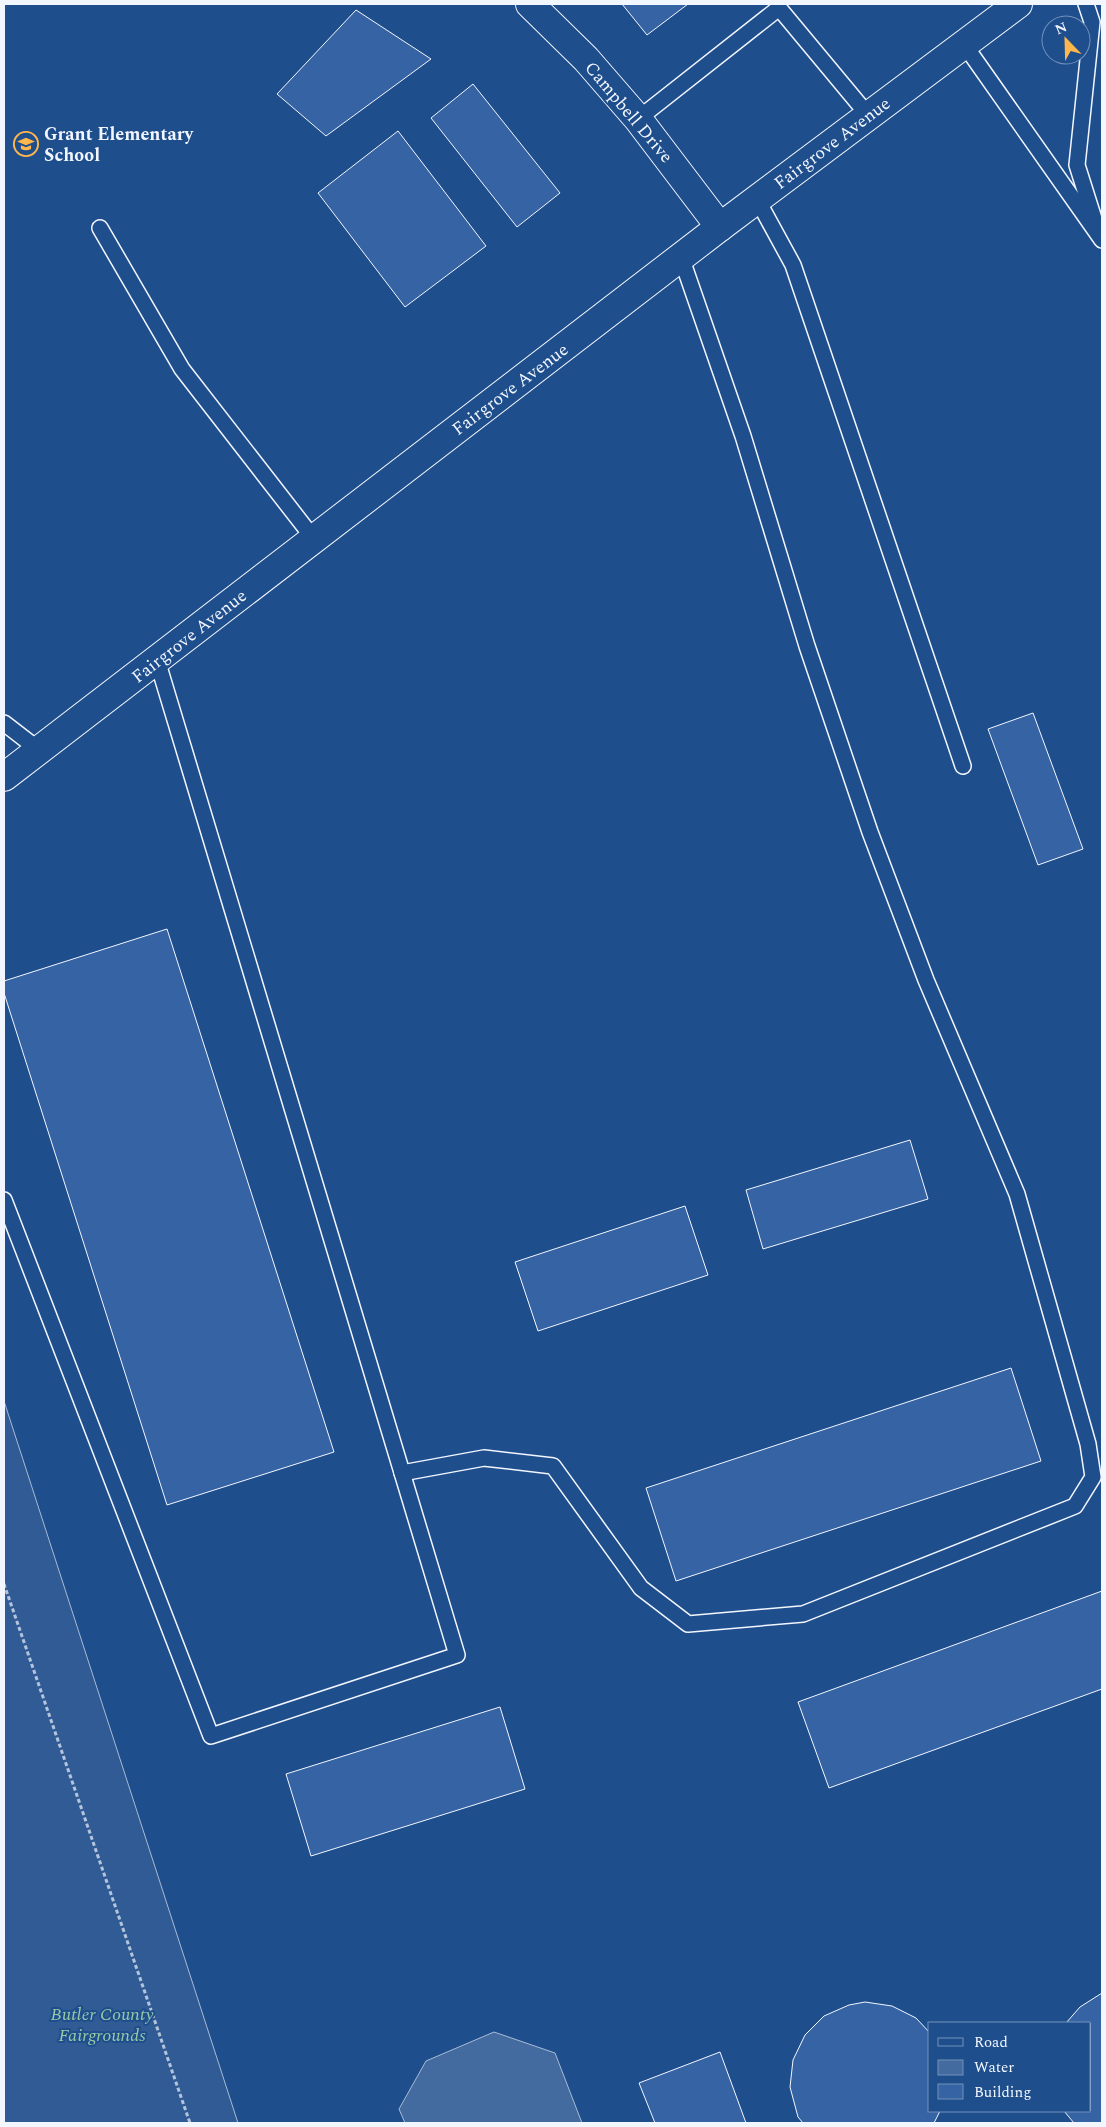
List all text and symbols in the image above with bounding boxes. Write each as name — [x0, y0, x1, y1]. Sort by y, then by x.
north arrow — [1041, 15, 1091, 65]
text: N — [1052, 17, 1070, 40]
street label: Campbell Drive — [578, 56, 679, 169]
street label: Fairgrove Avenue — [768, 90, 896, 196]
place label: Grant Elementary School — [44, 121, 195, 169]
school or university icon: Grant Elementary School — [13, 131, 39, 157]
street label: Fairgrove Avenue — [446, 336, 574, 442]
street label: Fairgrove Avenue — [126, 583, 253, 690]
park label: Butler County Fairgrounds — [50, 2001, 154, 2049]
legend — [928, 2022, 1091, 2112]
text: Road — [974, 2031, 1008, 2054]
text: Water — [974, 2056, 1014, 2079]
text: Building — [974, 2081, 1031, 2104]

